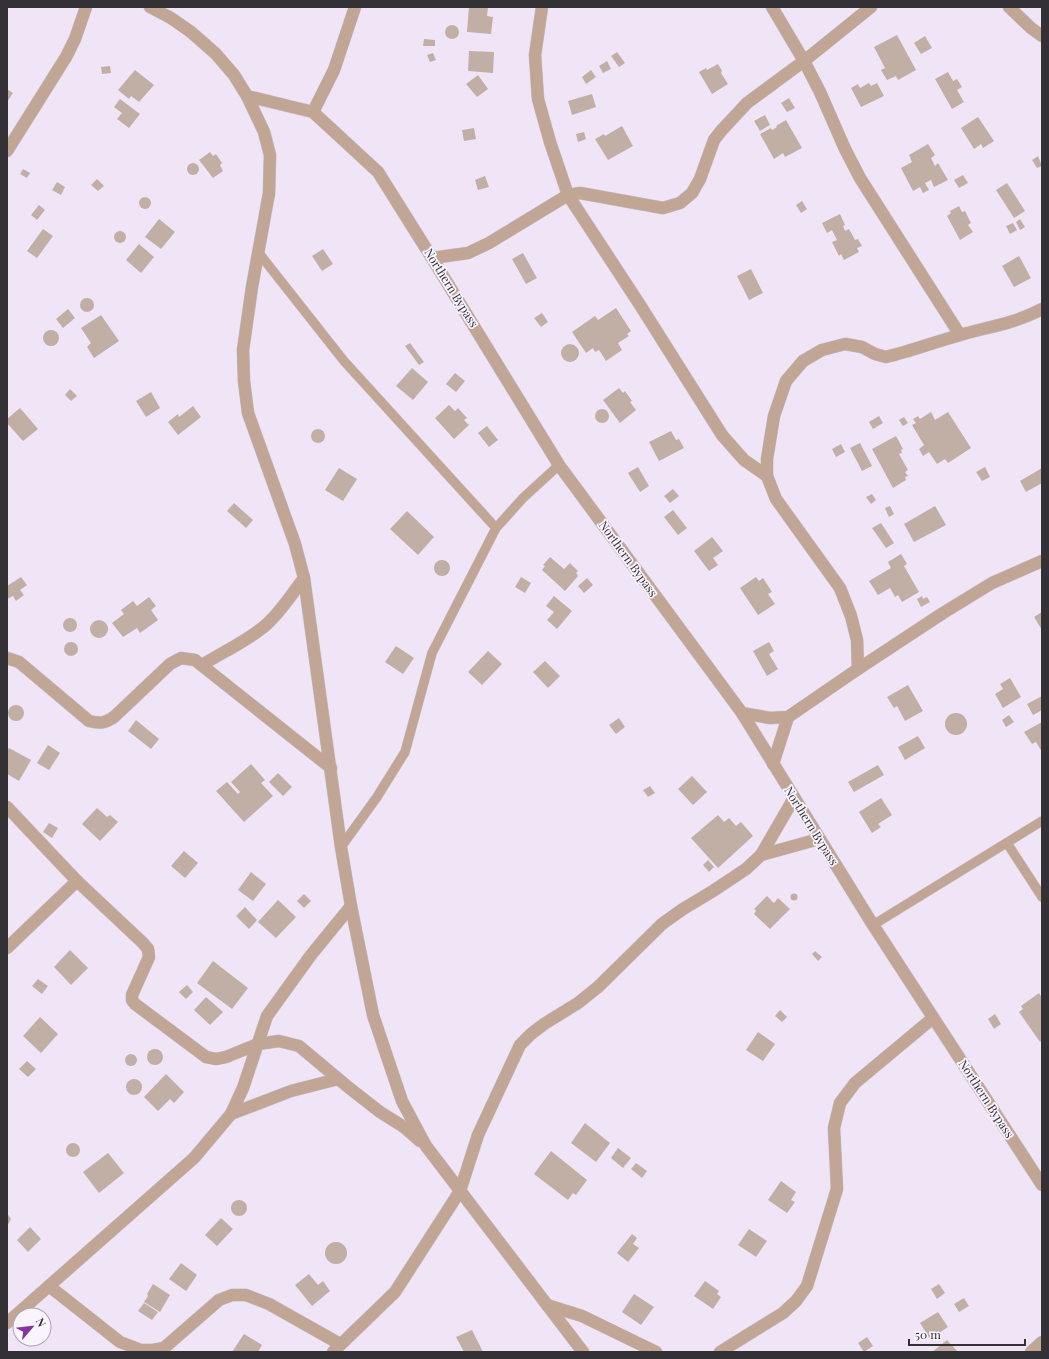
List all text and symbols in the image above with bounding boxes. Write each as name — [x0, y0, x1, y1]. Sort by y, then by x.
street label: Northern Bypass — [421, 245, 483, 330]
street label: Northern Bypass — [596, 517, 662, 600]
street label: Northern Bypass — [781, 783, 843, 868]
street label: Northern Bypass — [956, 1056, 1018, 1141]
north arrow — [12, 1307, 52, 1347]
text: N — [33, 1315, 50, 1329]
scale bar — [909, 1321, 1025, 1347]
text: 50 m — [915, 1326, 941, 1342]

